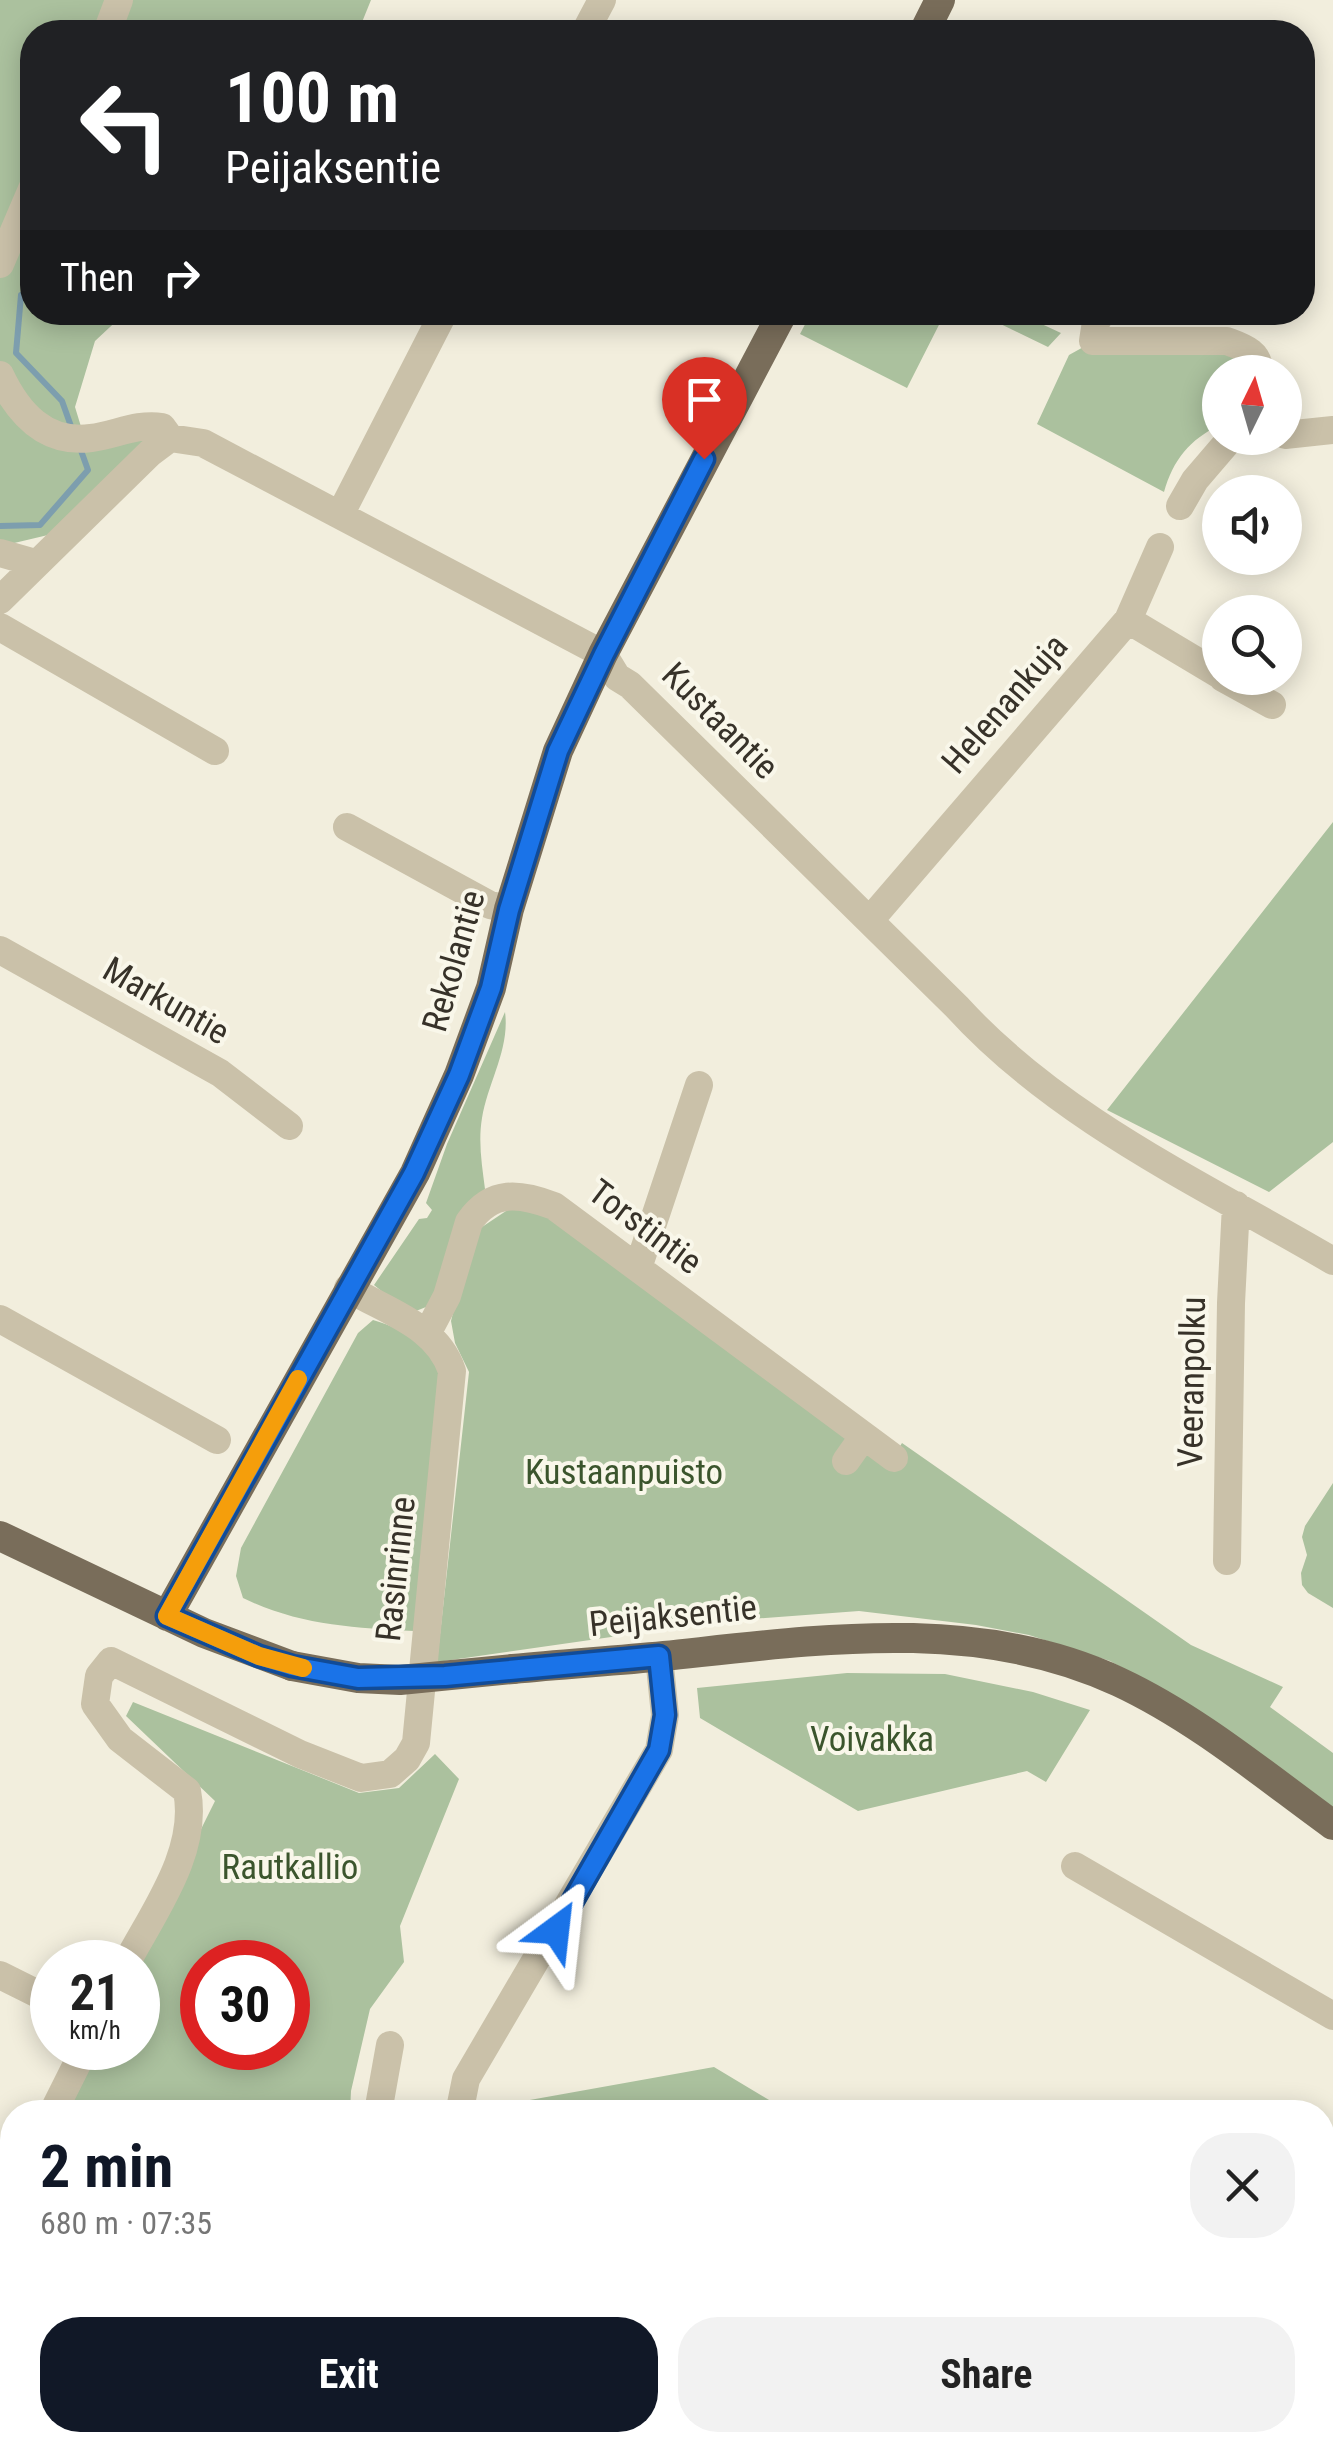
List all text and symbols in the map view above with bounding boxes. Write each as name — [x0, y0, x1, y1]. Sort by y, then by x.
text: 100 m — [225, 57, 399, 139]
icon: left — [60, 60, 190, 190]
text: Peijaksentie — [225, 141, 441, 194]
icon: right — [154, 250, 209, 305]
text: Then — [60, 256, 134, 300]
north arrow — [1202, 355, 1302, 455]
map controls — [1202, 355, 1302, 695]
pin — [662, 357, 747, 460]
icon: arrive — [677, 372, 732, 427]
button: sound — [1202, 475, 1302, 575]
button: search — [1202, 595, 1302, 695]
street label: Helenankuja — [934, 626, 1076, 782]
street label: Kustaantie — [653, 654, 787, 788]
street label: Rekolantie — [414, 886, 494, 1036]
street label: Markuntie — [96, 949, 236, 1053]
street label: Torstintie — [580, 1171, 710, 1283]
street label: Veeranpolku — [1170, 1296, 1214, 1468]
park label: Kustaanpuisto — [525, 1452, 723, 1493]
street label: Rasinrinne — [368, 1495, 424, 1643]
street label: Peijaksentie — [587, 1587, 759, 1645]
park label: Voivakka — [810, 1719, 934, 1760]
park label: Rautkallio — [222, 1847, 358, 1888]
position arrow — [504, 1878, 608, 1982]
speed limit sign: 30 — [180, 1940, 310, 2070]
text: 21 — [70, 1964, 120, 2022]
text: km/h — [69, 2016, 121, 2045]
text: 2 min — [40, 2131, 173, 2202]
button: close — [1190, 2133, 1295, 2238]
text: 680 m · 07:35 — [40, 2204, 212, 2242]
button: Exit — [40, 2317, 658, 2432]
button: Share — [678, 2317, 1295, 2432]

